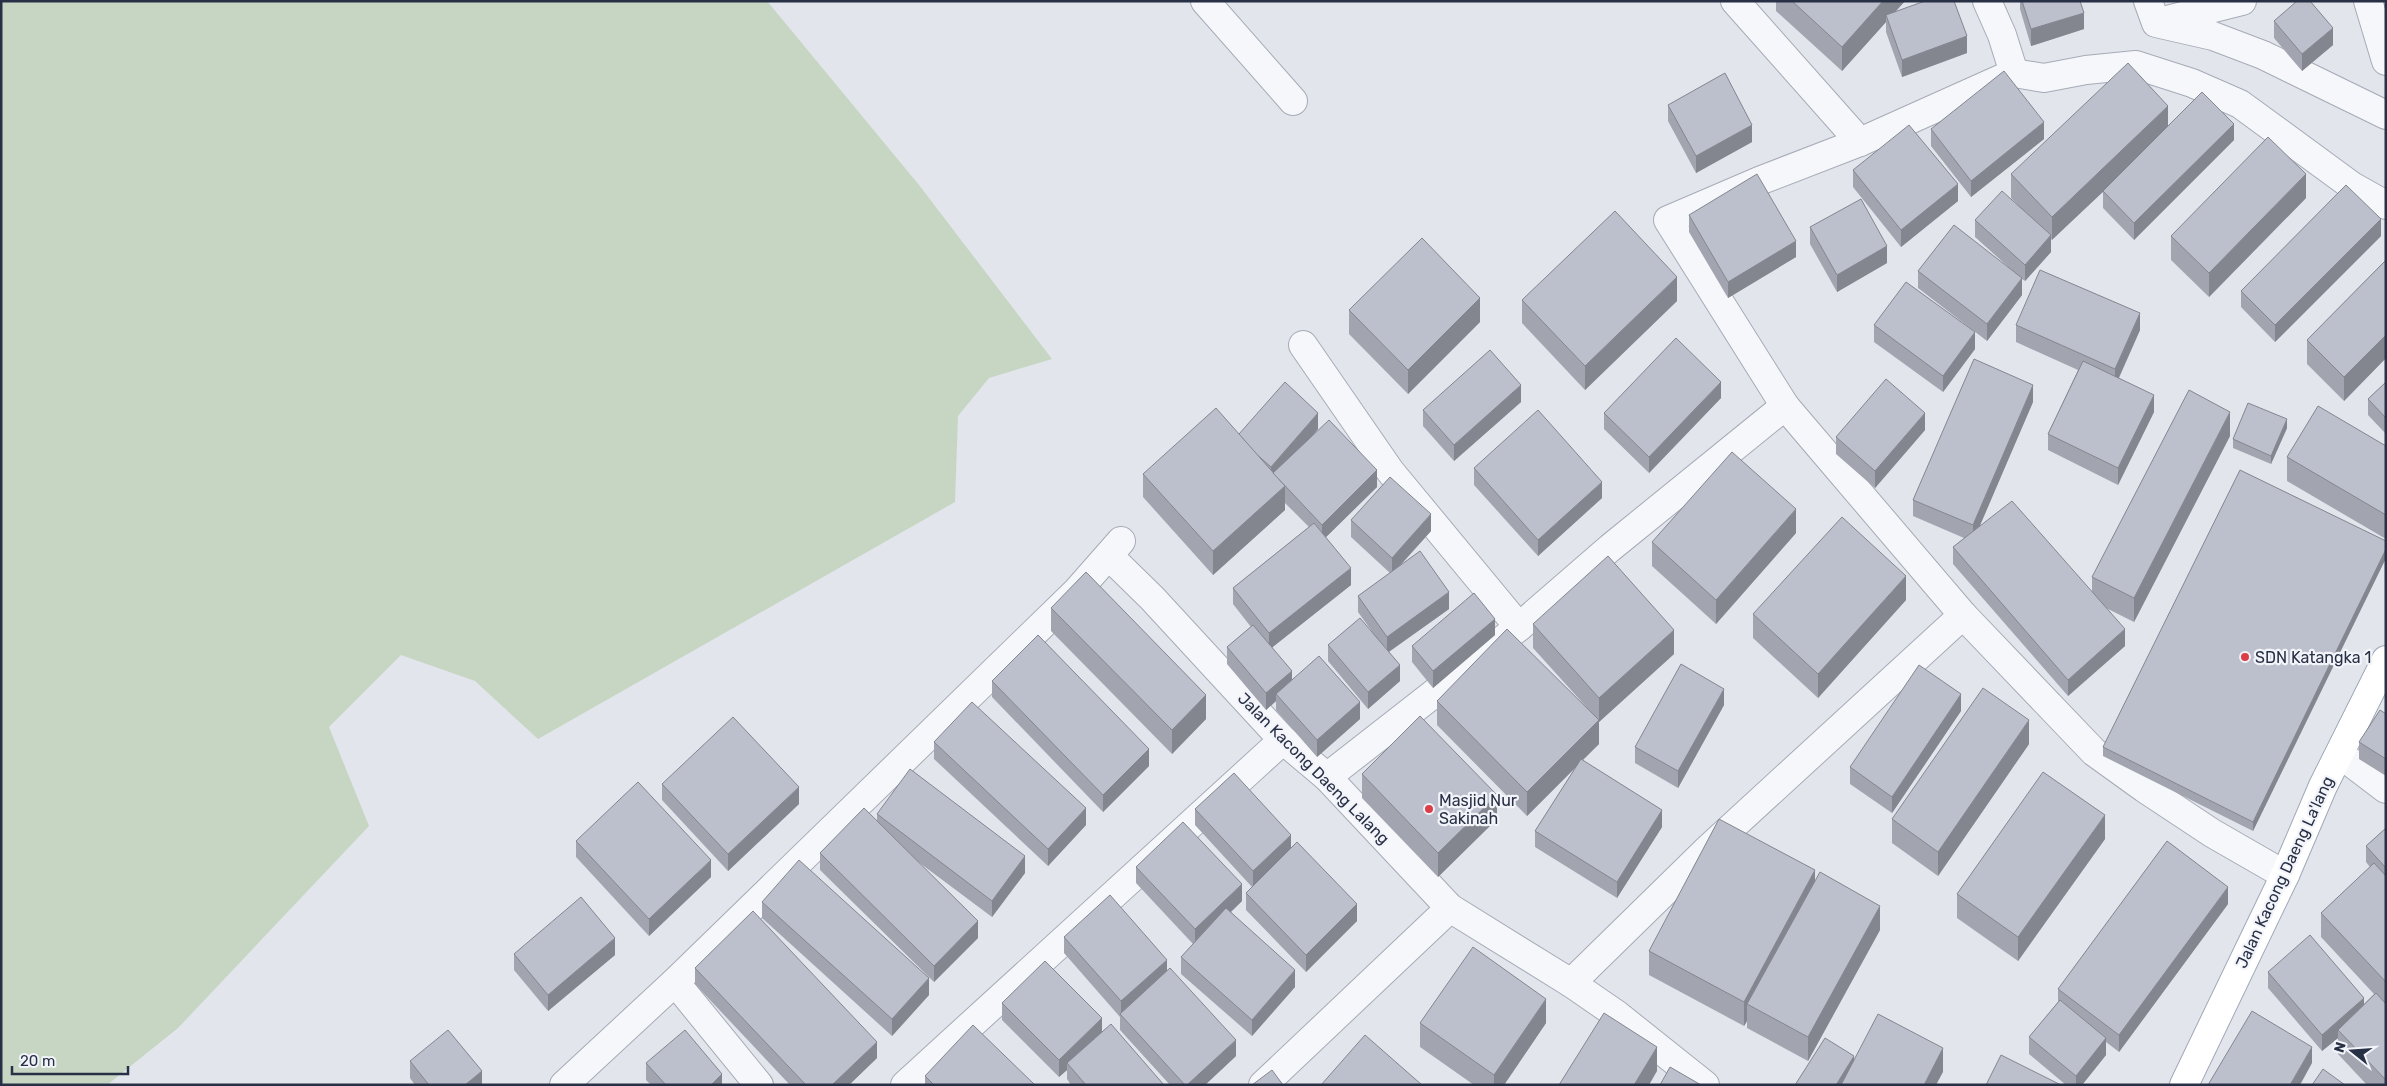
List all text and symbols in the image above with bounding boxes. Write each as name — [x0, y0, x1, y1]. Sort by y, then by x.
place label: SDN Katangka 1 — [2255, 648, 2371, 667]
marker: SDN Katangka 1 — [2239, 651, 2251, 663]
street label: Jalan Kacong Daeng Lalang — [1234, 689, 1393, 848]
street label: Jalan Kacong Daeng La'lang — [2232, 773, 2337, 971]
place label: Masjid Nur Sakinah — [1439, 791, 1517, 828]
marker: Masjid Nur Sakinah — [1423, 803, 1435, 815]
north arrow — [2327, 1026, 2377, 1076]
text: N — [2330, 1040, 2350, 1055]
scale bar — [12, 1044, 129, 1076]
text: 20 m — [20, 1052, 55, 1070]

